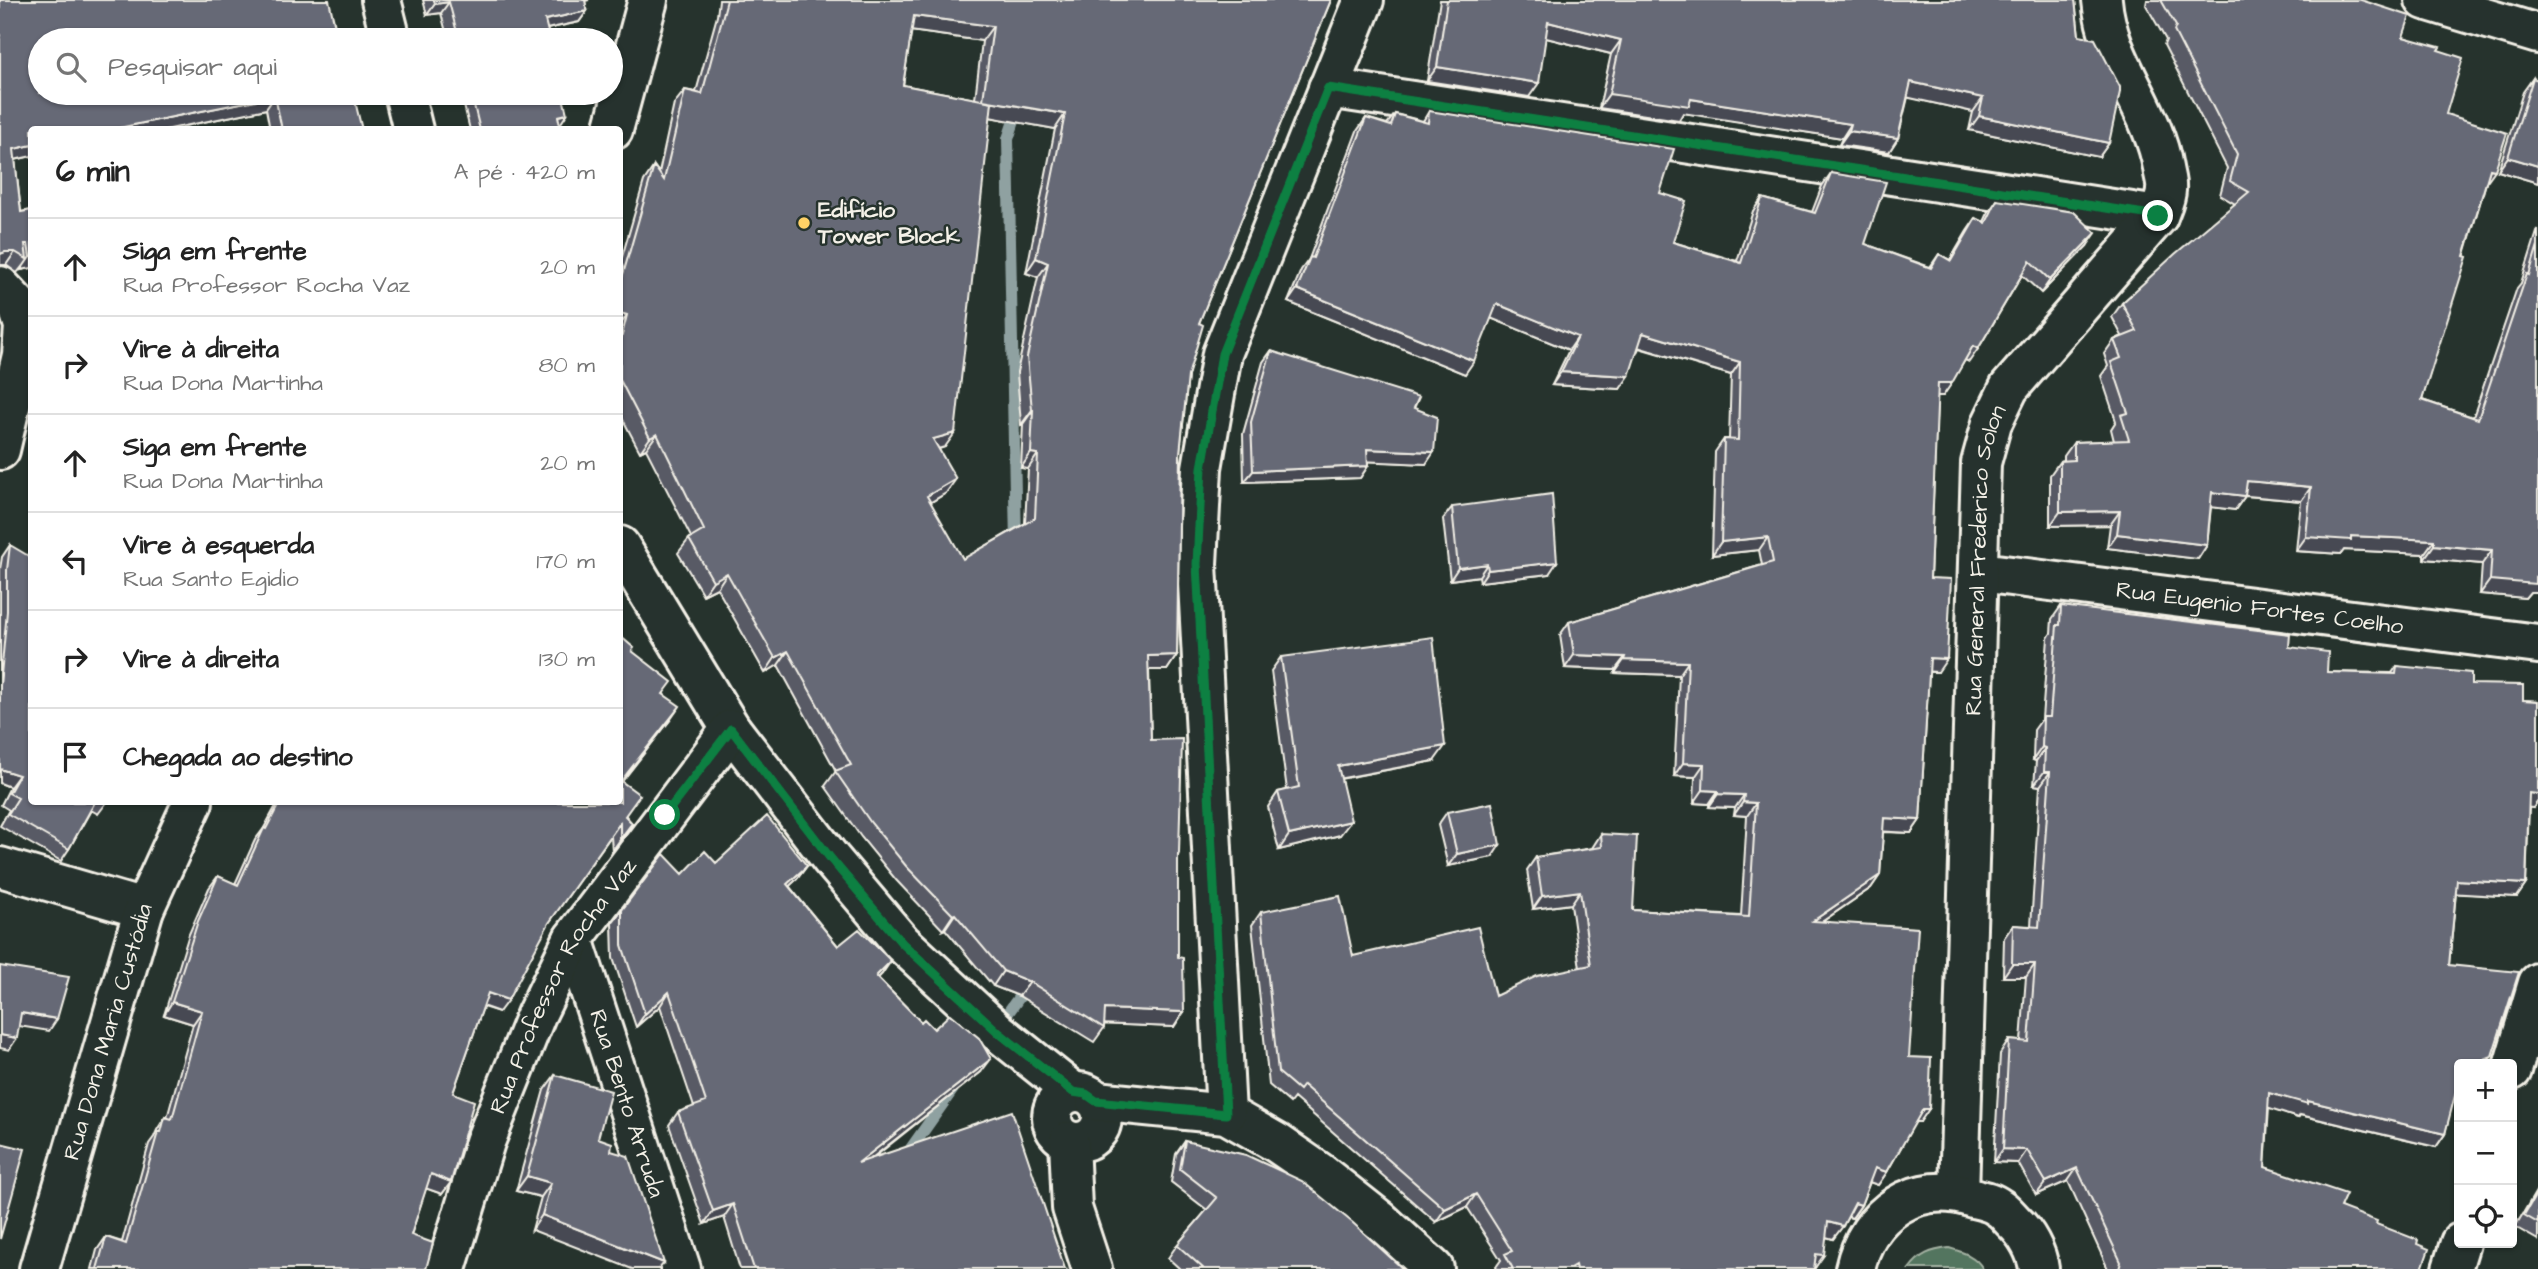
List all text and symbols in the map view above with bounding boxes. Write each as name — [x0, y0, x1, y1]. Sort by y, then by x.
search box — [28, 28, 623, 105]
icon: search — [52, 48, 90, 86]
text: Pesquisar aqui — [108, 49, 277, 85]
text: 6 min — [56, 151, 130, 193]
text: A pé · 420 m — [454, 156, 595, 188]
place label: Edifício Tower Block — [817, 194, 961, 252]
route end — [2142, 200, 2173, 231]
marker: Edifício Tower Block — [796, 215, 812, 231]
text: Siga em frente — [123, 233, 307, 269]
icon: ahead — [56, 248, 94, 286]
text: 20 m — [540, 251, 595, 283]
text: Rua Professor Rocha Vaz — [123, 269, 410, 301]
text: Vire à direita — [123, 331, 279, 367]
icon: right — [56, 346, 94, 384]
text: 80 m — [538, 349, 595, 381]
text: Rua Dona Martinha — [123, 367, 323, 399]
street label: Rua General Frederico Solon — [1957, 399, 2014, 716]
text: Siga em frente — [123, 429, 307, 465]
icon: ahead — [56, 444, 94, 482]
text: 20 m — [540, 447, 595, 479]
text: Rua Dona Martinha — [123, 465, 323, 497]
text: Vire à esquerda — [123, 527, 314, 563]
icon: left — [56, 542, 94, 580]
text: 170 m — [536, 545, 595, 577]
text: Rua Santo Egidio — [123, 563, 299, 595]
street label: Rua Eugenio Fortes Coelho — [2114, 574, 2405, 642]
icon: right — [56, 640, 94, 678]
text: Vire à direita — [123, 641, 279, 677]
text: 130 m — [539, 643, 595, 675]
icon: arrive — [56, 738, 94, 776]
text: Chegada ao destino — [123, 739, 353, 775]
route start — [649, 799, 680, 830]
street label: Rua Professor Rocha Vaz — [482, 851, 645, 1119]
street label: Rua Dona Maria Custódia — [56, 899, 161, 1164]
street label: Rua Bento Arruda — [581, 1005, 673, 1202]
map controls — [2454, 1059, 2517, 1248]
button: + — [2454, 1059, 2517, 1122]
button: − — [2454, 1122, 2517, 1185]
button: locate — [2454, 1185, 2517, 1248]

